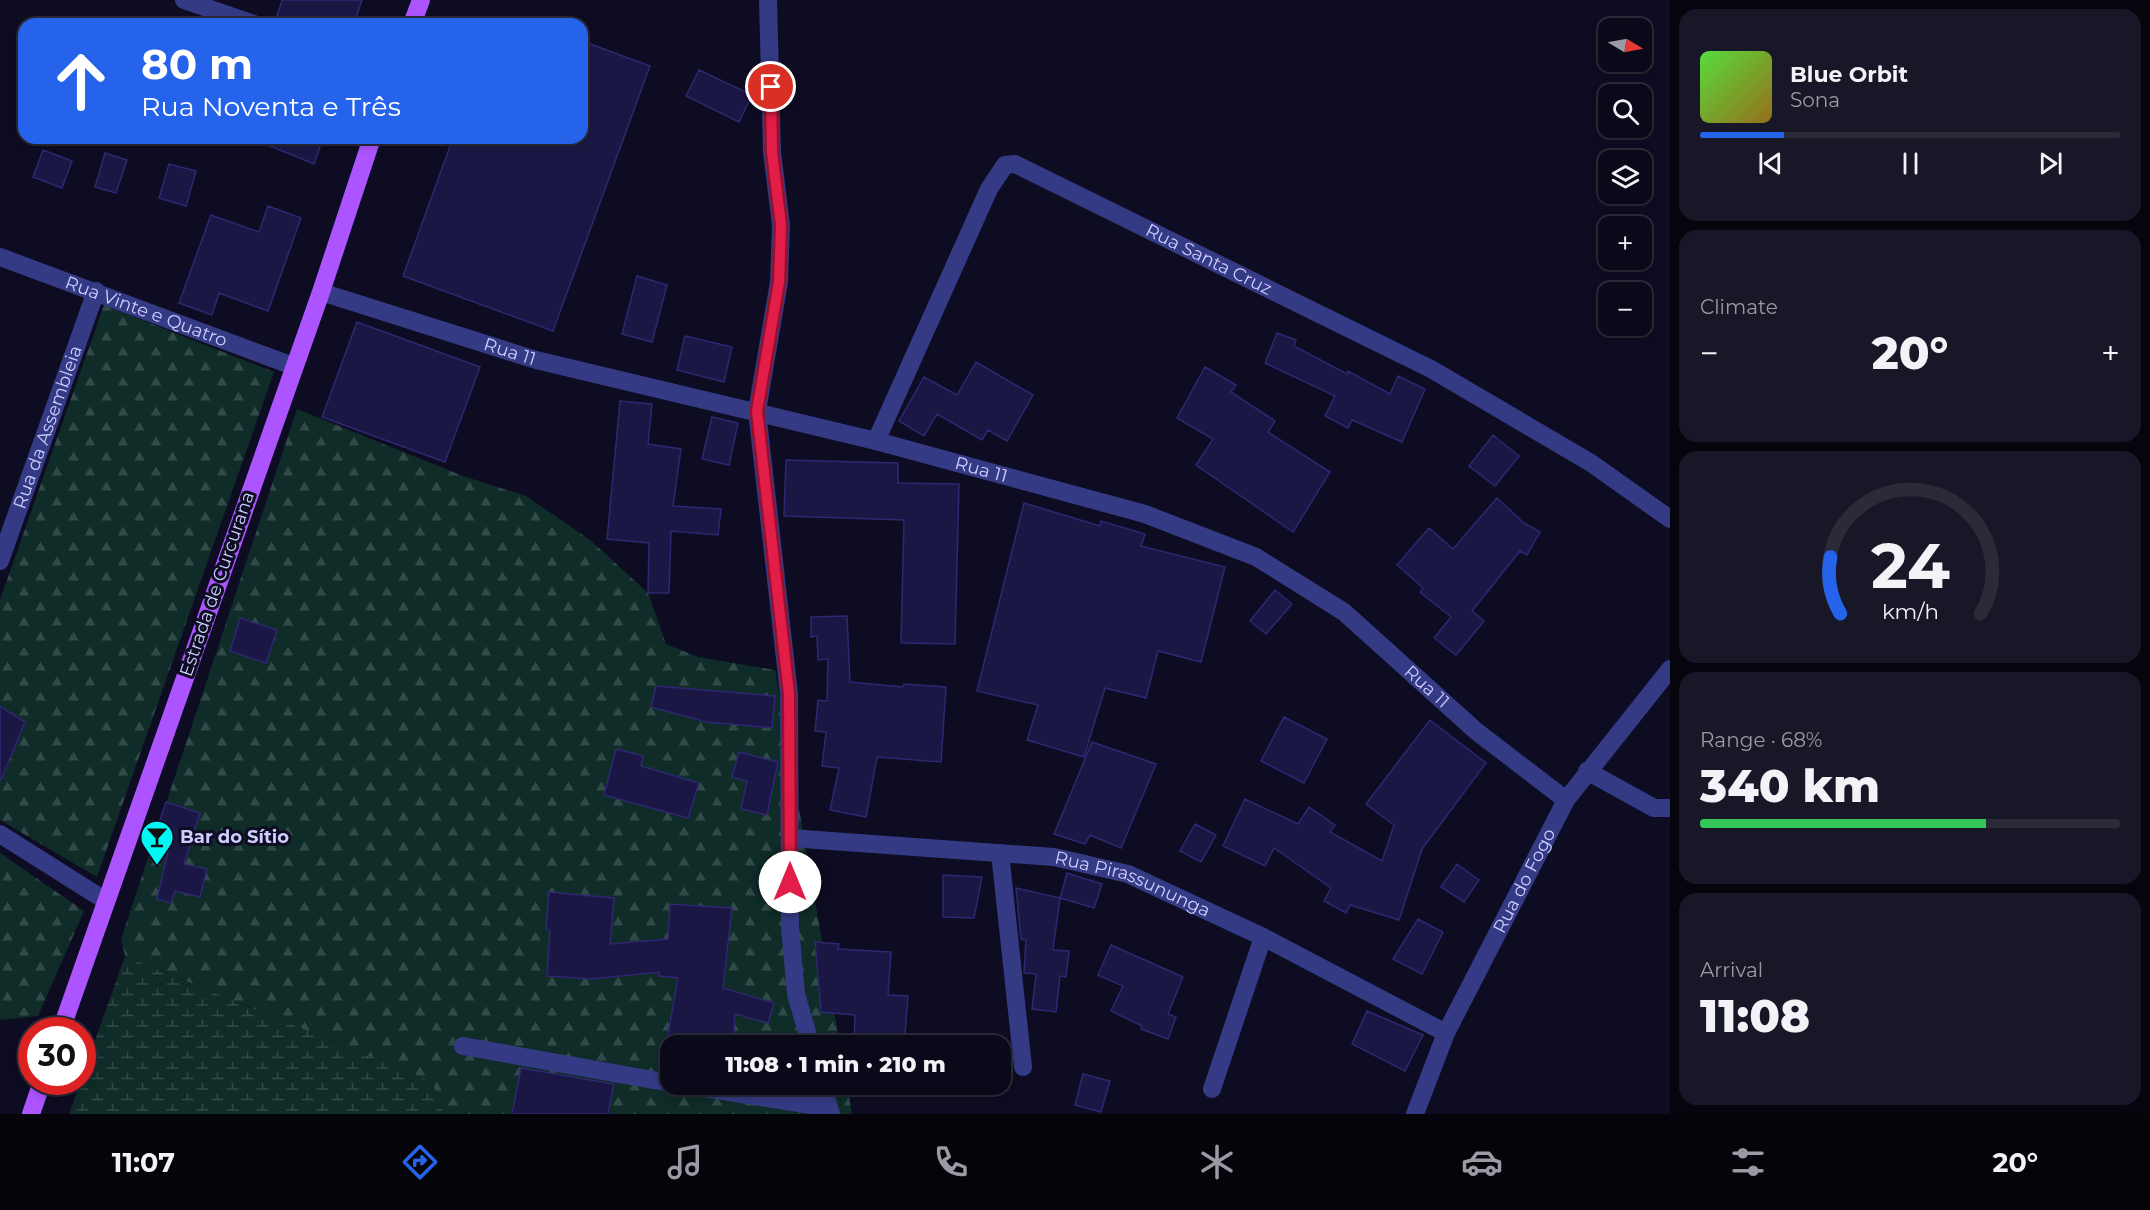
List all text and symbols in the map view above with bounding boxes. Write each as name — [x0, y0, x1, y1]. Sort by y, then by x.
north arrow — [1598, 18, 1652, 72]
map controls — [1598, 18, 1652, 336]
text: 80 m — [141, 38, 253, 90]
icon: ahead — [42, 42, 120, 120]
pin — [745, 61, 796, 112]
text: Blue Orbit — [1790, 61, 1908, 88]
icon: arrive — [754, 70, 787, 103]
button: search — [1598, 84, 1652, 138]
text: Sona — [1790, 88, 1840, 112]
text: Rua Noventa e Três — [141, 90, 401, 123]
icon: previous — [1754, 147, 1787, 180]
icon: pause — [1894, 147, 1927, 180]
icon: next — [2034, 147, 2067, 180]
button: layers — [1598, 150, 1652, 204]
button: + — [1598, 216, 1652, 270]
street label: Rua Santa Cruz — [1142, 219, 1275, 300]
street label: Rua Vinte e Quatro — [62, 271, 230, 352]
button: − — [1598, 282, 1652, 336]
text: Climate — [1700, 295, 1778, 319]
text: 20° — [1872, 325, 1948, 380]
street label: Rua 11 — [481, 333, 539, 370]
text: − — [1700, 333, 1719, 373]
text: + — [2101, 333, 2120, 373]
street label: Rua da Assembleia — [8, 343, 87, 512]
street label: Rua 11 — [953, 452, 1010, 487]
street label: Estrada de Curcurana — [175, 489, 259, 679]
text: 24 — [1870, 528, 1950, 604]
text: km/h — [1881, 598, 1939, 624]
street label: Rua 11 — [1400, 661, 1454, 713]
text: Range · 68% — [1700, 728, 1822, 752]
text: 340 km — [1700, 758, 1880, 813]
bar icon: Bar do Sítio — [139, 819, 175, 866]
street label: Rua do Fogo — [1488, 825, 1560, 937]
place label: Bar do Sítio — [180, 826, 289, 848]
street label: Rua Pirassununga — [1053, 847, 1214, 922]
position arrow — [758, 850, 822, 914]
text: Arrival — [1700, 958, 1763, 982]
text: 11:08 — [1700, 988, 1810, 1043]
speed limit sign: 30 — [18, 1017, 96, 1095]
text: 11:08 · 1 min · 210 m — [725, 1051, 946, 1078]
icon: directions — [399, 1141, 441, 1183]
icon: music — [664, 1141, 706, 1183]
icon: phone — [930, 1141, 972, 1183]
icon: climate — [1196, 1141, 1238, 1183]
icon: car — [1461, 1141, 1503, 1183]
icon: filters — [1727, 1141, 1769, 1183]
text: 11:07 — [112, 1146, 175, 1179]
text: 20° — [1993, 1146, 2038, 1179]

